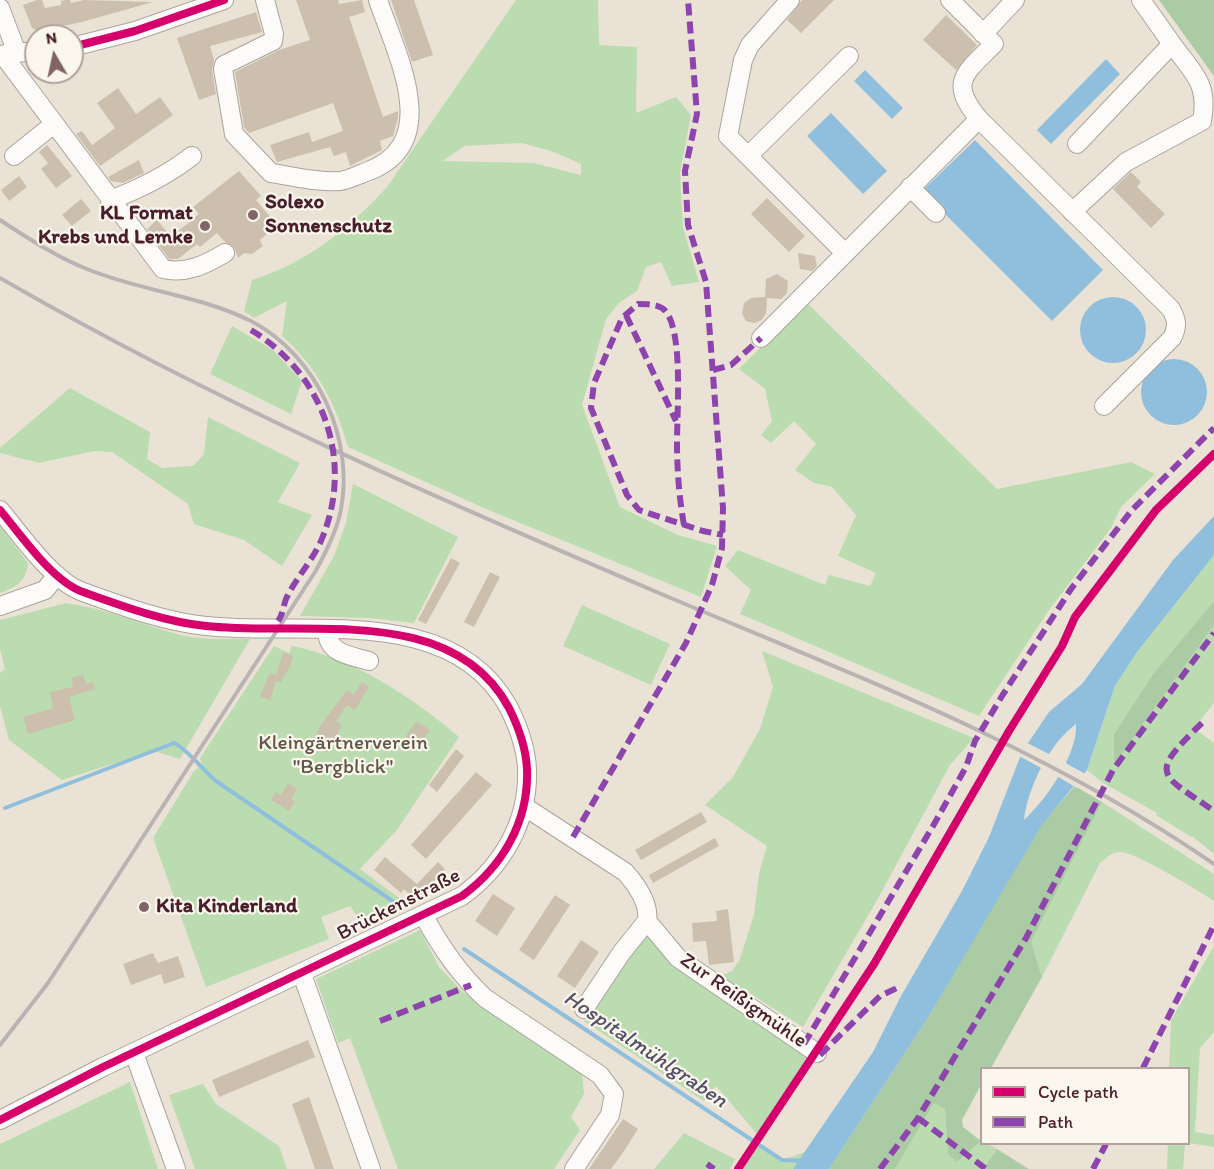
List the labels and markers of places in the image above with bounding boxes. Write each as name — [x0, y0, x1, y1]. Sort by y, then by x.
place label: Solexo Sonnenschutz — [265, 190, 392, 240]
place label: KL Format Krebs und Lemke — [38, 201, 193, 251]
marker: Solexo Sonnenschutz — [246, 208, 260, 222]
marker: KL Format Krebs und Lemke — [198, 219, 212, 233]
place label: Kita Kinderland — [156, 894, 297, 920]
marker: Kita Kinderland — [137, 900, 151, 914]

